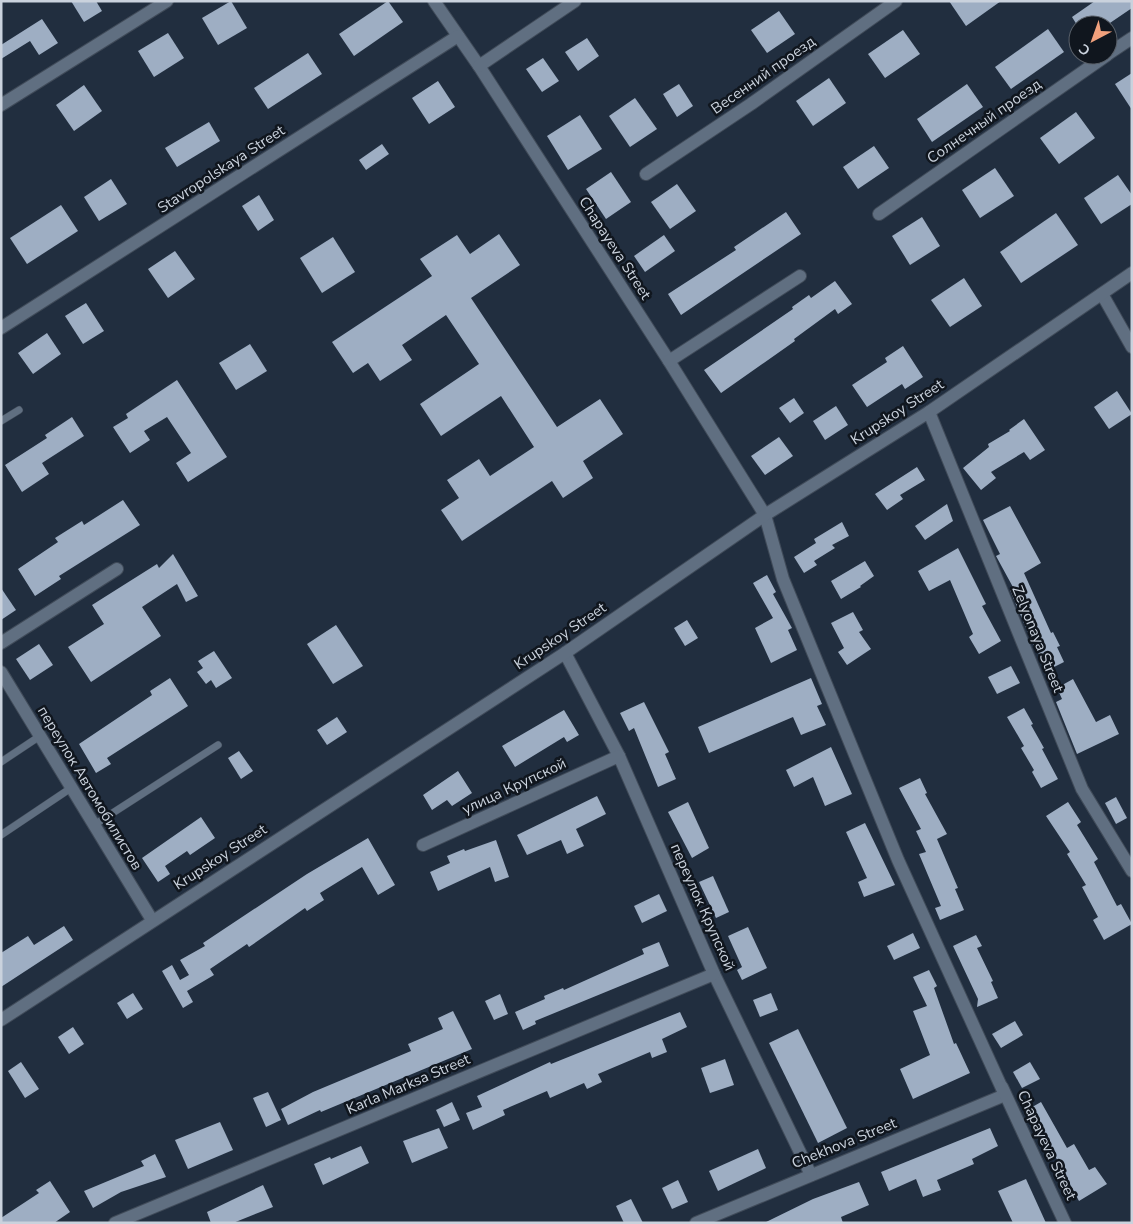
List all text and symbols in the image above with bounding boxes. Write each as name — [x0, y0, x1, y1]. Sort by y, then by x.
north arrow — [1068, 15, 1118, 65]
street label: Весенний проезд — [707, 31, 819, 119]
text: С — [1075, 39, 1095, 60]
street label: Солнечный проезд — [923, 74, 1045, 168]
street label: Stavropolskaya Street — [154, 120, 289, 218]
street label: Chapayeva Street — [574, 193, 656, 304]
street label: Krupskoy Street — [847, 374, 948, 450]
street label: Zelyonaya Street — [1007, 583, 1069, 696]
street label: Krupskoy Street — [510, 597, 611, 674]
street label: переулок Автомобилистов — [33, 702, 147, 874]
street label: улица Крупской — [459, 753, 569, 819]
street label: Krupskoy Street — [170, 819, 271, 895]
street label: переулок Крупской — [666, 840, 740, 974]
street label: Karla Marksa Street — [343, 1049, 474, 1119]
street label: Chapayeva Street — [1013, 1087, 1082, 1204]
street label: Chekhova Street — [789, 1113, 900, 1173]

